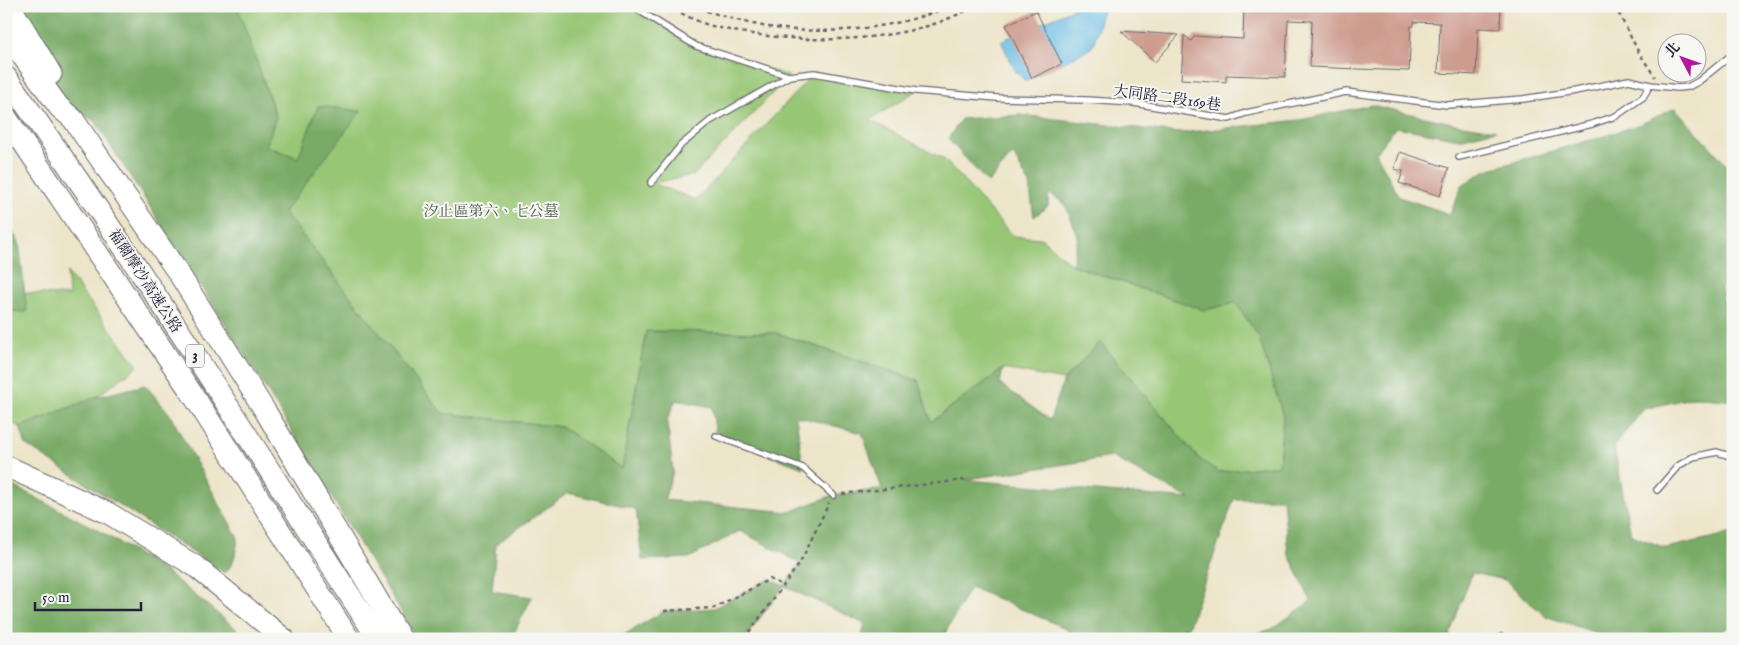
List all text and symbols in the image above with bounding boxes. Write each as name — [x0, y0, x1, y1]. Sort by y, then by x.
north arrow — [1656, 32, 1706, 82]
text: 北 — [1662, 39, 1684, 61]
street label: 大同路二段169巷 — [1112, 81, 1222, 115]
park label: 汐止區第六、七公墓 — [423, 202, 559, 221]
street label: 福爾摩沙高速公路 — [104, 225, 186, 337]
road number: 3 — [186, 344, 204, 368]
scale bar — [35, 580, 141, 612]
text: 50 m — [42, 588, 70, 607]

